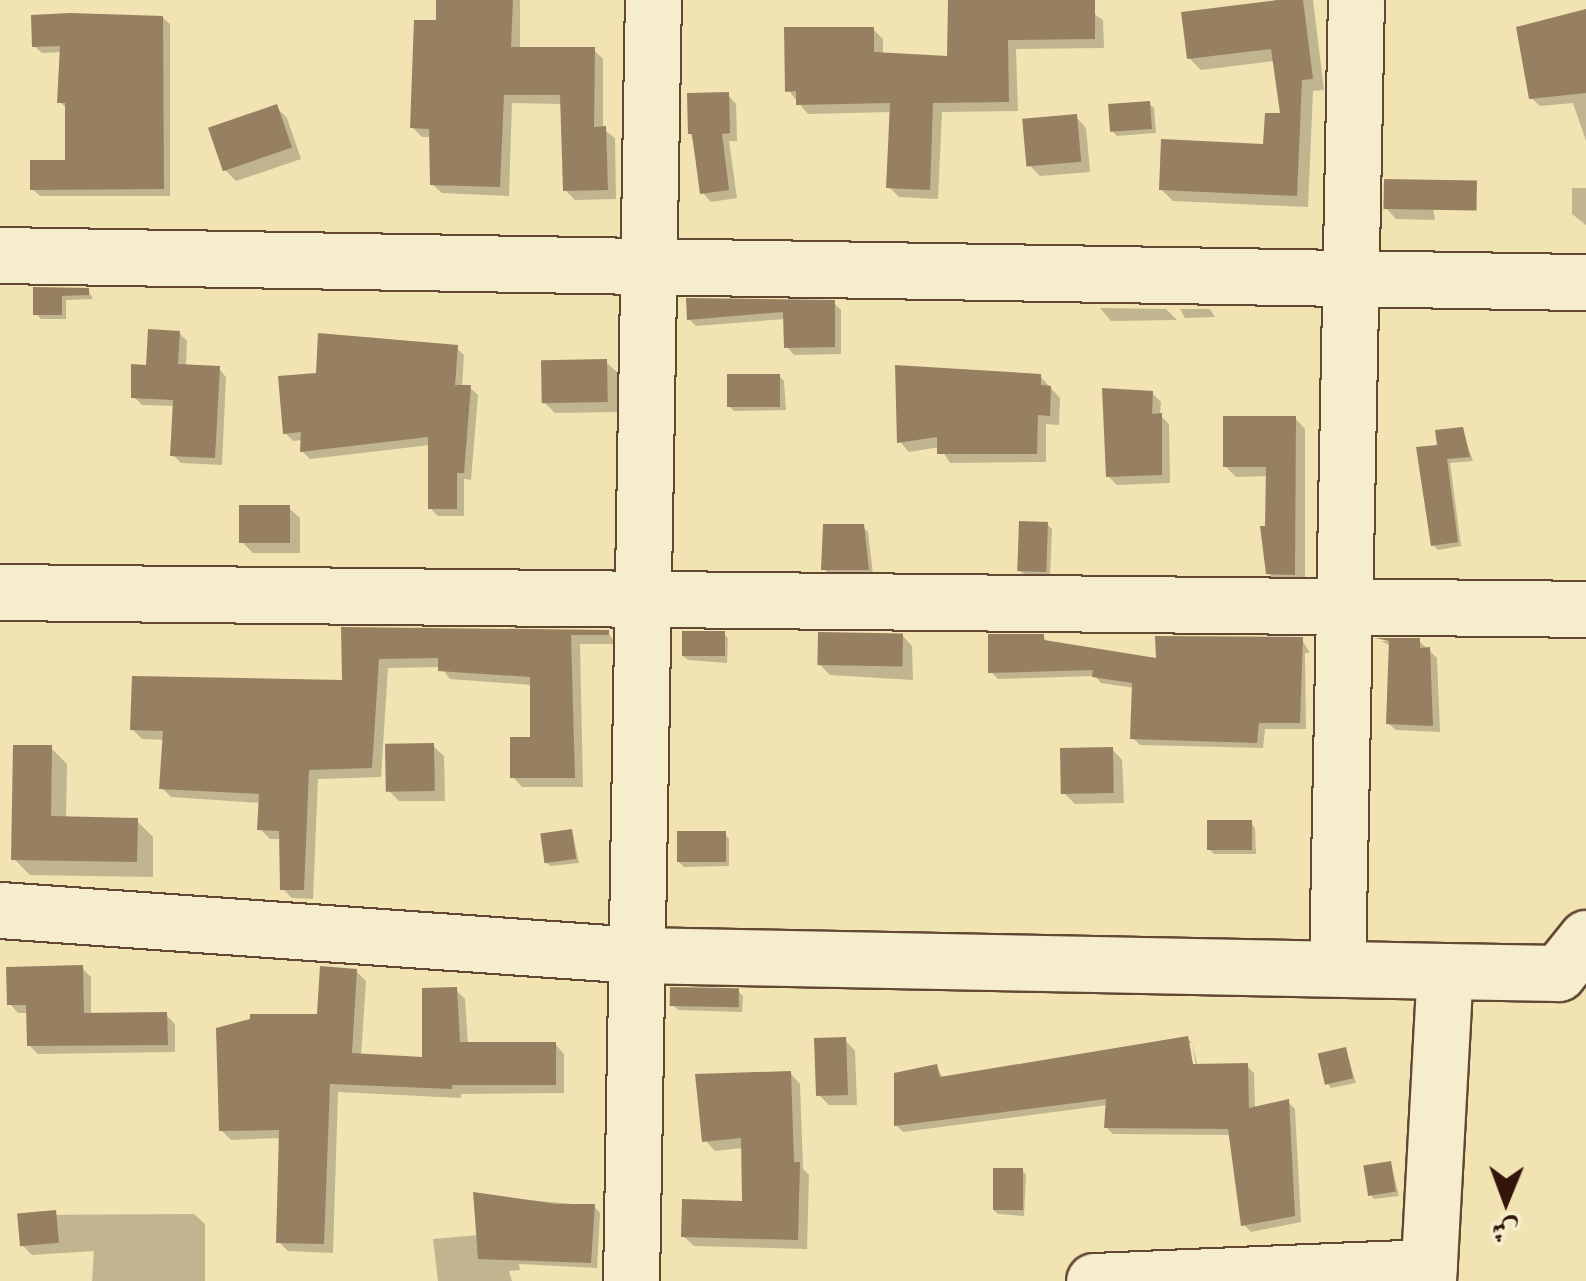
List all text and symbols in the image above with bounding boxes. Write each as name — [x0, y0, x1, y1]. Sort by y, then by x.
north arrow — [1456, 1151, 1556, 1251]
text: ش — [1491, 1212, 1520, 1250]

